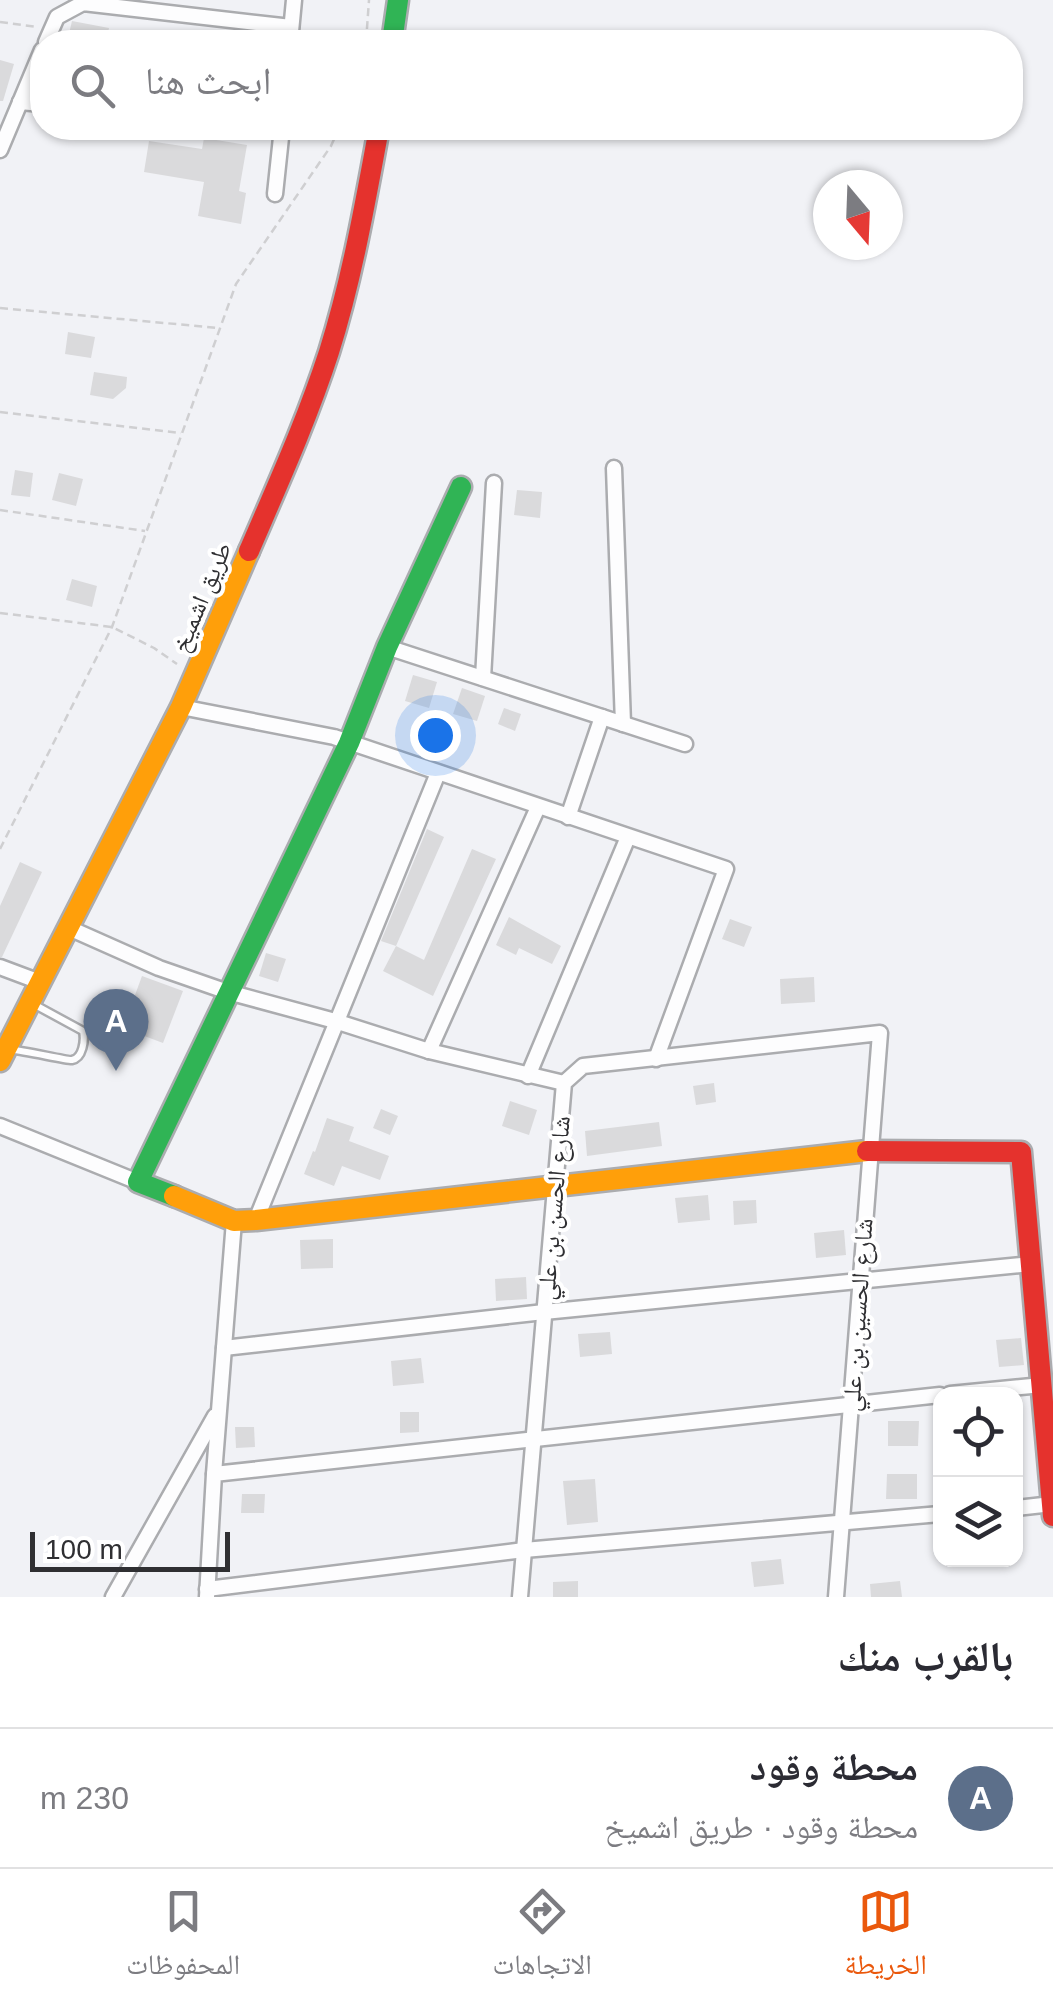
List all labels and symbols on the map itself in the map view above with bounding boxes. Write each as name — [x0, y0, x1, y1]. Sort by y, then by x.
north arrow — [813, 170, 903, 260]
street label: طريق اشميخ — [165, 538, 238, 657]
your location — [410, 710, 461, 761]
pin: A — [84, 988, 148, 1071]
street label: شارع الحسن بن علي — [531, 1115, 581, 1302]
street label: شارع الحسين بن علي — [836, 1217, 884, 1413]
scale bar — [30, 1527, 230, 1572]

